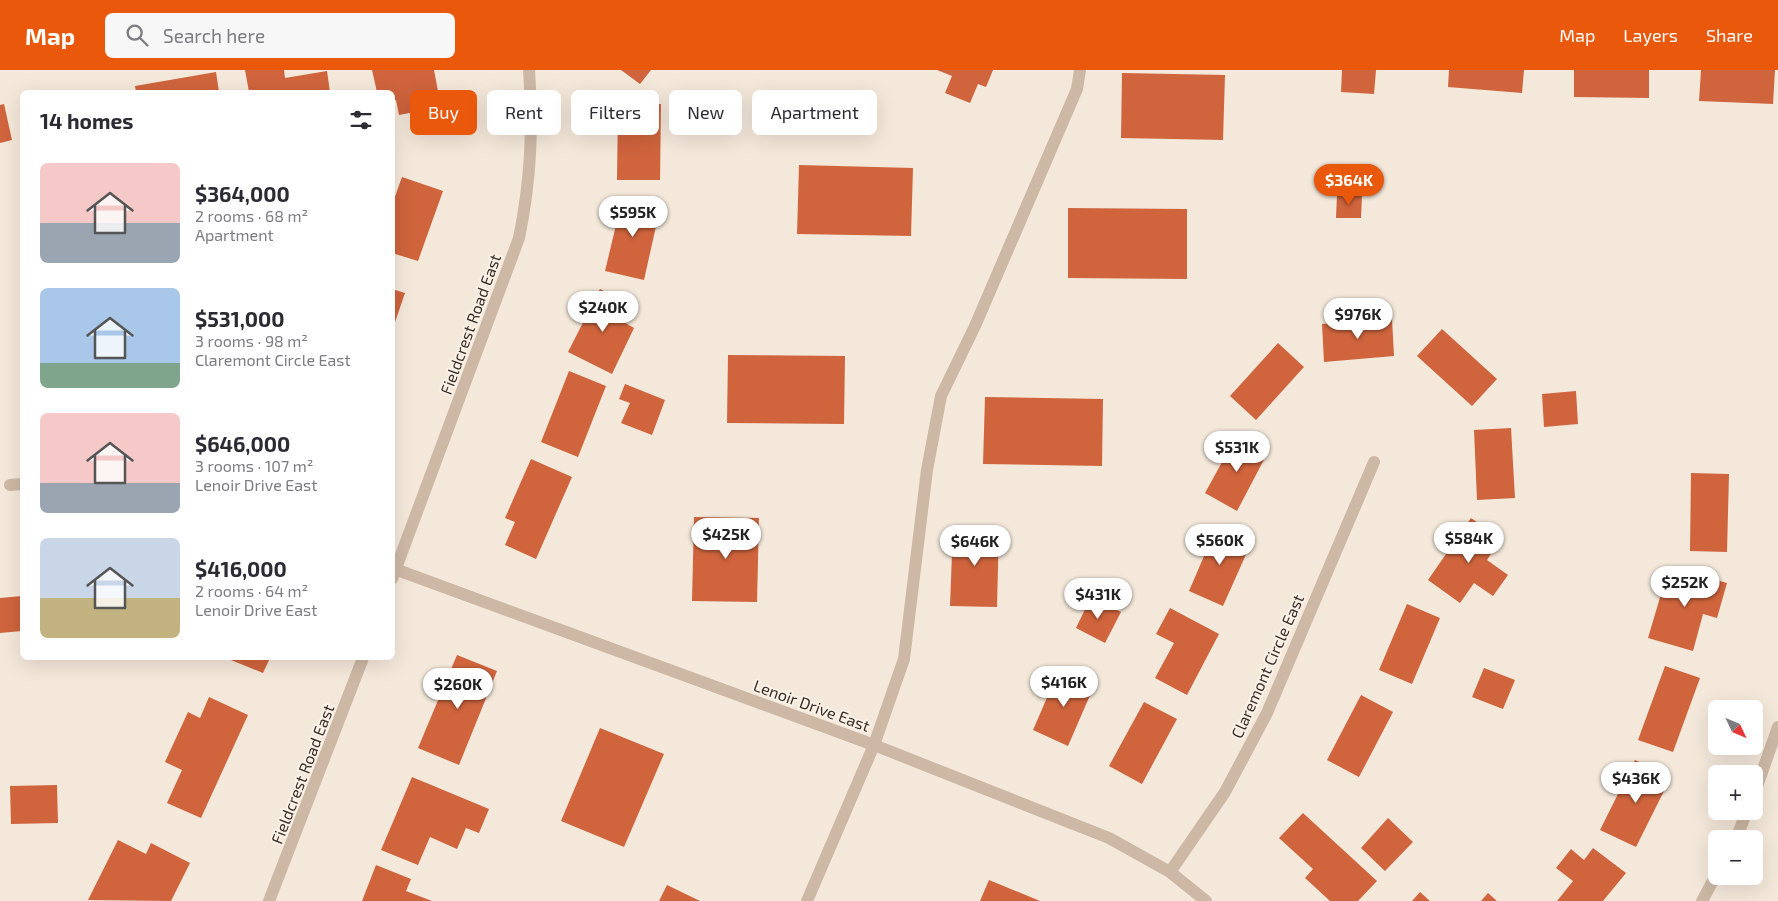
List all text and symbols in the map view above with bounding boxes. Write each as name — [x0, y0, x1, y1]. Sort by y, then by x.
search box — [105, 13, 455, 58]
text: Map — [25, 21, 75, 50]
icon: search — [123, 21, 151, 49]
text: Search here — [163, 24, 265, 47]
text: Map — [1559, 24, 1595, 46]
text: Layers — [1623, 24, 1678, 46]
text: Share — [1706, 24, 1753, 46]
chip: Buy — [410, 90, 477, 135]
chip: Rent — [487, 90, 561, 135]
chip: Filters — [571, 90, 659, 135]
chip: New — [669, 90, 742, 135]
chip: Apartment — [752, 90, 877, 135]
icon: filters — [347, 106, 375, 134]
text: 14 homes — [40, 108, 134, 133]
pin: $364K — [1314, 164, 1384, 206]
text: $364K — [1325, 170, 1373, 189]
text: $364,000 — [195, 181, 290, 206]
icon: home — [80, 183, 140, 243]
pin: $595K — [598, 196, 668, 238]
text: $595K — [610, 202, 656, 221]
text: 2 rooms · 68 m² — [195, 206, 308, 225]
text: Apartment — [195, 225, 274, 244]
street label: Fieldcrest Road East — [436, 251, 504, 397]
pin: $240K — [568, 290, 638, 333]
text: $240K — [578, 297, 628, 316]
pin: $976K — [1323, 298, 1393, 340]
text: $976K — [1335, 304, 1381, 323]
text: $531,000 — [195, 306, 285, 331]
icon: home — [80, 308, 140, 368]
text: 3 rooms · 98 m² — [195, 331, 308, 350]
text: Claremont Circle East — [195, 350, 351, 369]
pin: $531K — [1202, 430, 1272, 473]
text: $646,000 — [195, 431, 290, 456]
icon: home — [80, 433, 140, 493]
text: $531K — [1215, 437, 1259, 456]
text: 3 rooms · 107 m² — [195, 456, 313, 475]
text: Lenoir Drive East — [195, 475, 317, 494]
pin: $425K — [691, 518, 761, 560]
pin: $584K — [1434, 522, 1504, 564]
text: $425K — [702, 524, 750, 543]
pin: $646K — [940, 524, 1010, 567]
pin: $560K — [1185, 524, 1255, 566]
text: $584K — [1445, 528, 1493, 547]
text: $560K — [1196, 530, 1244, 549]
text: $646K — [951, 531, 999, 550]
text: $416,000 — [195, 556, 287, 581]
icon: home — [80, 558, 140, 618]
pin: $252K — [1650, 566, 1720, 608]
text: $252K — [1662, 572, 1708, 591]
pin: $431K — [1063, 578, 1133, 620]
text: 2 rooms · 64 m² — [195, 581, 308, 600]
text: $431K — [1075, 584, 1121, 603]
street label: Claremont Circle East — [1227, 591, 1307, 741]
text: Lenoir Drive East — [195, 600, 317, 619]
pin: $416K — [1029, 666, 1099, 708]
pin: $260K — [423, 668, 493, 710]
text: $416K — [1041, 672, 1087, 691]
text: $260K — [434, 674, 482, 693]
street label: Lenoir Drive East — [751, 675, 873, 735]
north arrow — [1708, 700, 1762, 755]
map controls — [1708, 700, 1763, 885]
street label: Fieldcrest Road East — [267, 702, 337, 846]
pin: $436K — [1601, 762, 1671, 804]
button: + — [1708, 765, 1763, 820]
text: $436K — [1612, 768, 1660, 787]
button: − — [1708, 830, 1763, 885]

